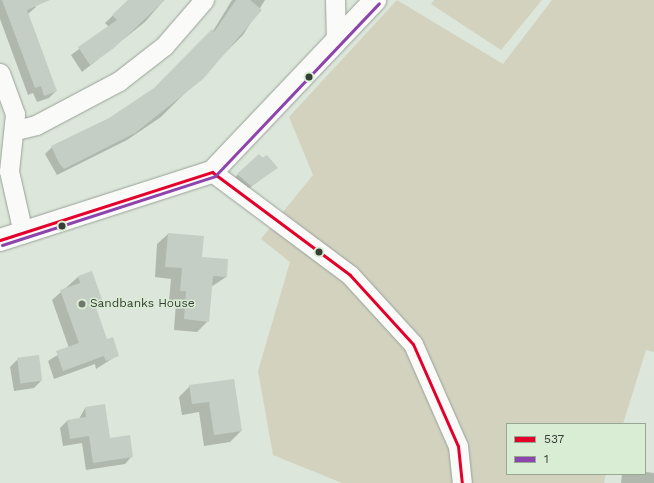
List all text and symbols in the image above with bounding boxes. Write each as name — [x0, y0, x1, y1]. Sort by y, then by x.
unlabelled marker — [304, 72, 314, 82]
unlabelled marker — [57, 221, 67, 231]
unlabelled marker — [314, 247, 324, 257]
place label: Sandbanks House — [90, 297, 195, 311]
marker: Sandbanks House — [77, 299, 87, 309]
legend — [506, 423, 646, 475]
text: 537 — [544, 432, 564, 446]
text: 1 — [544, 452, 549, 466]

